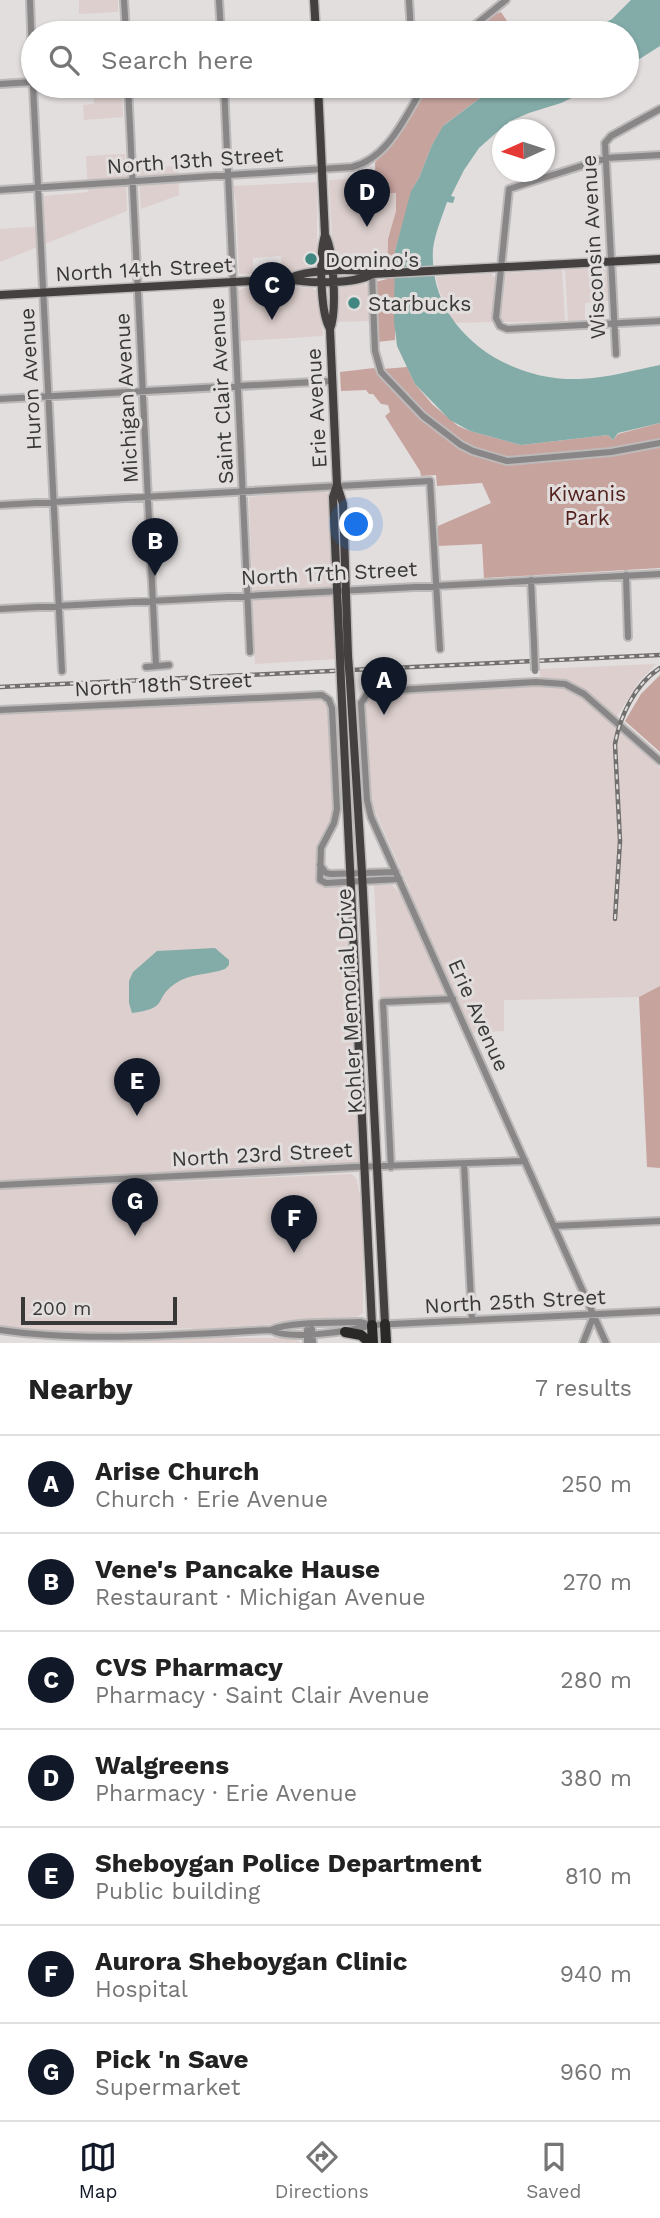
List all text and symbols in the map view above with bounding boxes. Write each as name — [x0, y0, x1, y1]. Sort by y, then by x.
search box — [21, 21, 639, 98]
icon: search — [45, 41, 83, 79]
text: Search here — [101, 45, 253, 75]
north arrow — [492, 119, 555, 182]
street label: North 13th Street — [106, 141, 284, 179]
street label: Wisconsin Avenue — [576, 154, 610, 340]
pin: D — [344, 169, 390, 227]
place label: Domino's — [325, 247, 419, 272]
marker: Domino's — [303, 251, 319, 267]
street label: North 14th Street — [55, 252, 233, 286]
pin: C — [249, 262, 295, 320]
place label: Starbucks — [368, 291, 471, 316]
marker: Starbucks — [346, 295, 362, 311]
street label: Saint Clair Avenue — [204, 297, 238, 485]
street label: Huron Avenue — [14, 307, 46, 451]
street label: Michigan Avenue — [109, 312, 143, 484]
street label: Erie Avenue — [300, 347, 332, 469]
park label: Kiwanis Park — [548, 481, 626, 530]
your location — [339, 507, 373, 541]
pin: B — [132, 518, 178, 576]
street label: North 17th Street — [240, 556, 418, 590]
pin: A — [361, 657, 407, 715]
street label: North 18th Street — [74, 667, 253, 701]
street label: Kohler Memorial Drive — [331, 888, 367, 1114]
street label: Erie Avenue — [443, 955, 515, 1075]
pin: E — [114, 1058, 160, 1116]
street label: North 23rd Street — [171, 1137, 353, 1171]
pin: G — [112, 1178, 158, 1236]
pin: F — [271, 1195, 317, 1253]
street label: North 25th Street — [424, 1284, 606, 1318]
scale bar — [21, 1294, 177, 1326]
text: 200 m — [32, 1297, 91, 1320]
text: Nearby — [28, 1371, 133, 1406]
text: 7 results — [535, 1375, 632, 1402]
text: Arise Church — [95, 1456, 259, 1486]
text: A — [43, 1471, 59, 1498]
text: 250 m — [561, 1471, 632, 1498]
text: Church · Erie Avenue — [95, 1486, 328, 1513]
text: Vene's Pancake Hause — [95, 1554, 380, 1584]
text: B — [43, 1569, 59, 1596]
text: 270 m — [563, 1569, 632, 1596]
text: Restaurant · Michigan Avenue — [95, 1584, 426, 1611]
text: CVS Pharmacy — [95, 1652, 283, 1682]
text: C — [43, 1667, 59, 1694]
text: 280 m — [560, 1667, 632, 1694]
text: Pharmacy · Saint Clair Avenue — [95, 1682, 430, 1709]
text: Walgreens — [95, 1750, 229, 1780]
text: D — [43, 1765, 59, 1792]
text: 380 m — [560, 1765, 632, 1792]
text: Pharmacy · Erie Avenue — [95, 1780, 357, 1807]
text: Sheboygan Police Department — [95, 1848, 482, 1878]
text: E — [44, 1863, 58, 1890]
text: 810 m — [565, 1863, 632, 1890]
text: Public building — [95, 1878, 260, 1905]
text: Aurora Sheboygan Clinic — [95, 1946, 407, 1976]
text: F — [44, 1961, 58, 1988]
text: 940 m — [560, 1961, 632, 1988]
text: Hospital — [95, 1976, 188, 2003]
text: Pick 'n Save — [95, 2044, 249, 2074]
text: G — [43, 2059, 59, 2086]
text: 960 m — [560, 2059, 632, 2086]
text: Supermarket — [95, 2074, 240, 2101]
tab: Map — [79, 2138, 117, 2203]
tab: Directions — [275, 2138, 369, 2203]
tab: Saved — [526, 2138, 581, 2203]

